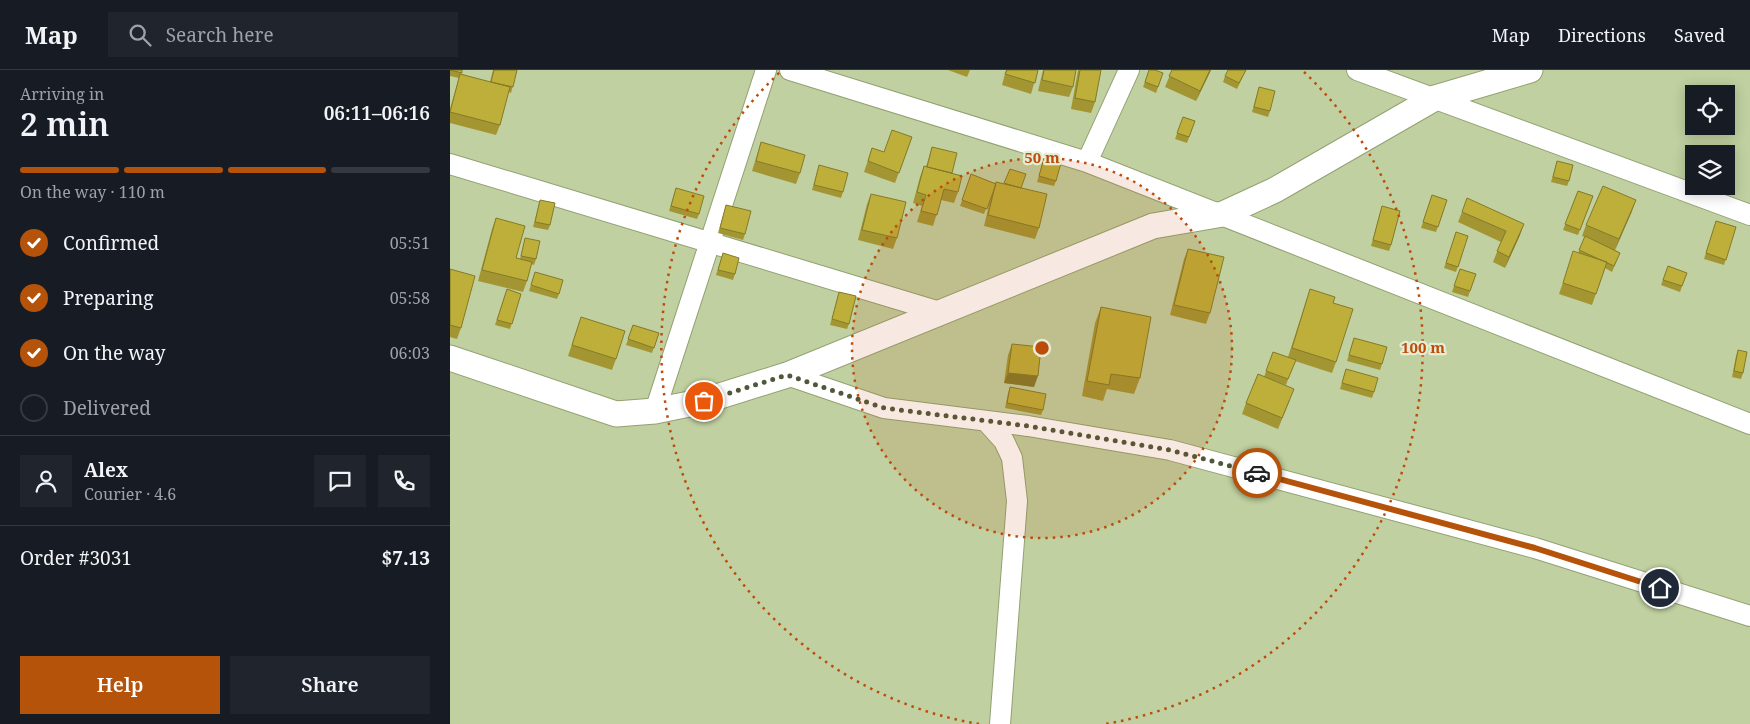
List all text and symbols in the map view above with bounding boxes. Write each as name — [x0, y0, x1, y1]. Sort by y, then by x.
search box — [108, 12, 458, 57]
text: Map — [25, 18, 78, 51]
icon: search — [126, 21, 154, 49]
text: Search here — [166, 22, 274, 48]
text: Map — [1492, 23, 1530, 47]
text: Directions — [1558, 23, 1646, 47]
text: Saved — [1674, 23, 1725, 47]
text: Arriving in — [20, 83, 104, 105]
map controls — [1685, 85, 1735, 195]
button: locate — [1685, 85, 1735, 135]
text: 06:11–06:16 — [324, 100, 430, 126]
text: 2 min — [20, 102, 109, 145]
button: layers — [1685, 145, 1735, 195]
text: 50 m — [1024, 147, 1060, 167]
text: On the way · 110 m — [20, 181, 165, 203]
icon: check — [20, 229, 48, 257]
text: Confirmed — [63, 230, 159, 256]
text: 05:51 — [390, 232, 430, 254]
icon: check — [20, 284, 48, 312]
text: Preparing — [63, 285, 153, 311]
text: 05:58 — [390, 287, 430, 309]
text: 100 m — [1401, 337, 1445, 357]
icon: check — [20, 339, 48, 367]
centre of rings — [1033, 339, 1051, 357]
text: On the way — [63, 340, 166, 366]
text: 06:03 — [390, 342, 430, 364]
pin — [683, 380, 725, 422]
icon: bag — [690, 387, 718, 415]
text: Delivered — [63, 395, 151, 421]
courier — [1232, 448, 1282, 498]
button: person — [20, 455, 72, 507]
button: chat — [314, 455, 366, 507]
button: phone — [378, 455, 430, 507]
text: Alex — [84, 457, 128, 483]
icon: car — [1243, 459, 1271, 487]
text: Courier · 4.6 — [84, 483, 176, 505]
text: Order #3031 — [20, 545, 132, 571]
text: $7.13 — [381, 545, 430, 571]
pin — [1639, 567, 1681, 609]
icon: home — [1646, 574, 1674, 602]
button: Help — [20, 656, 220, 714]
button: Share — [230, 656, 430, 714]

